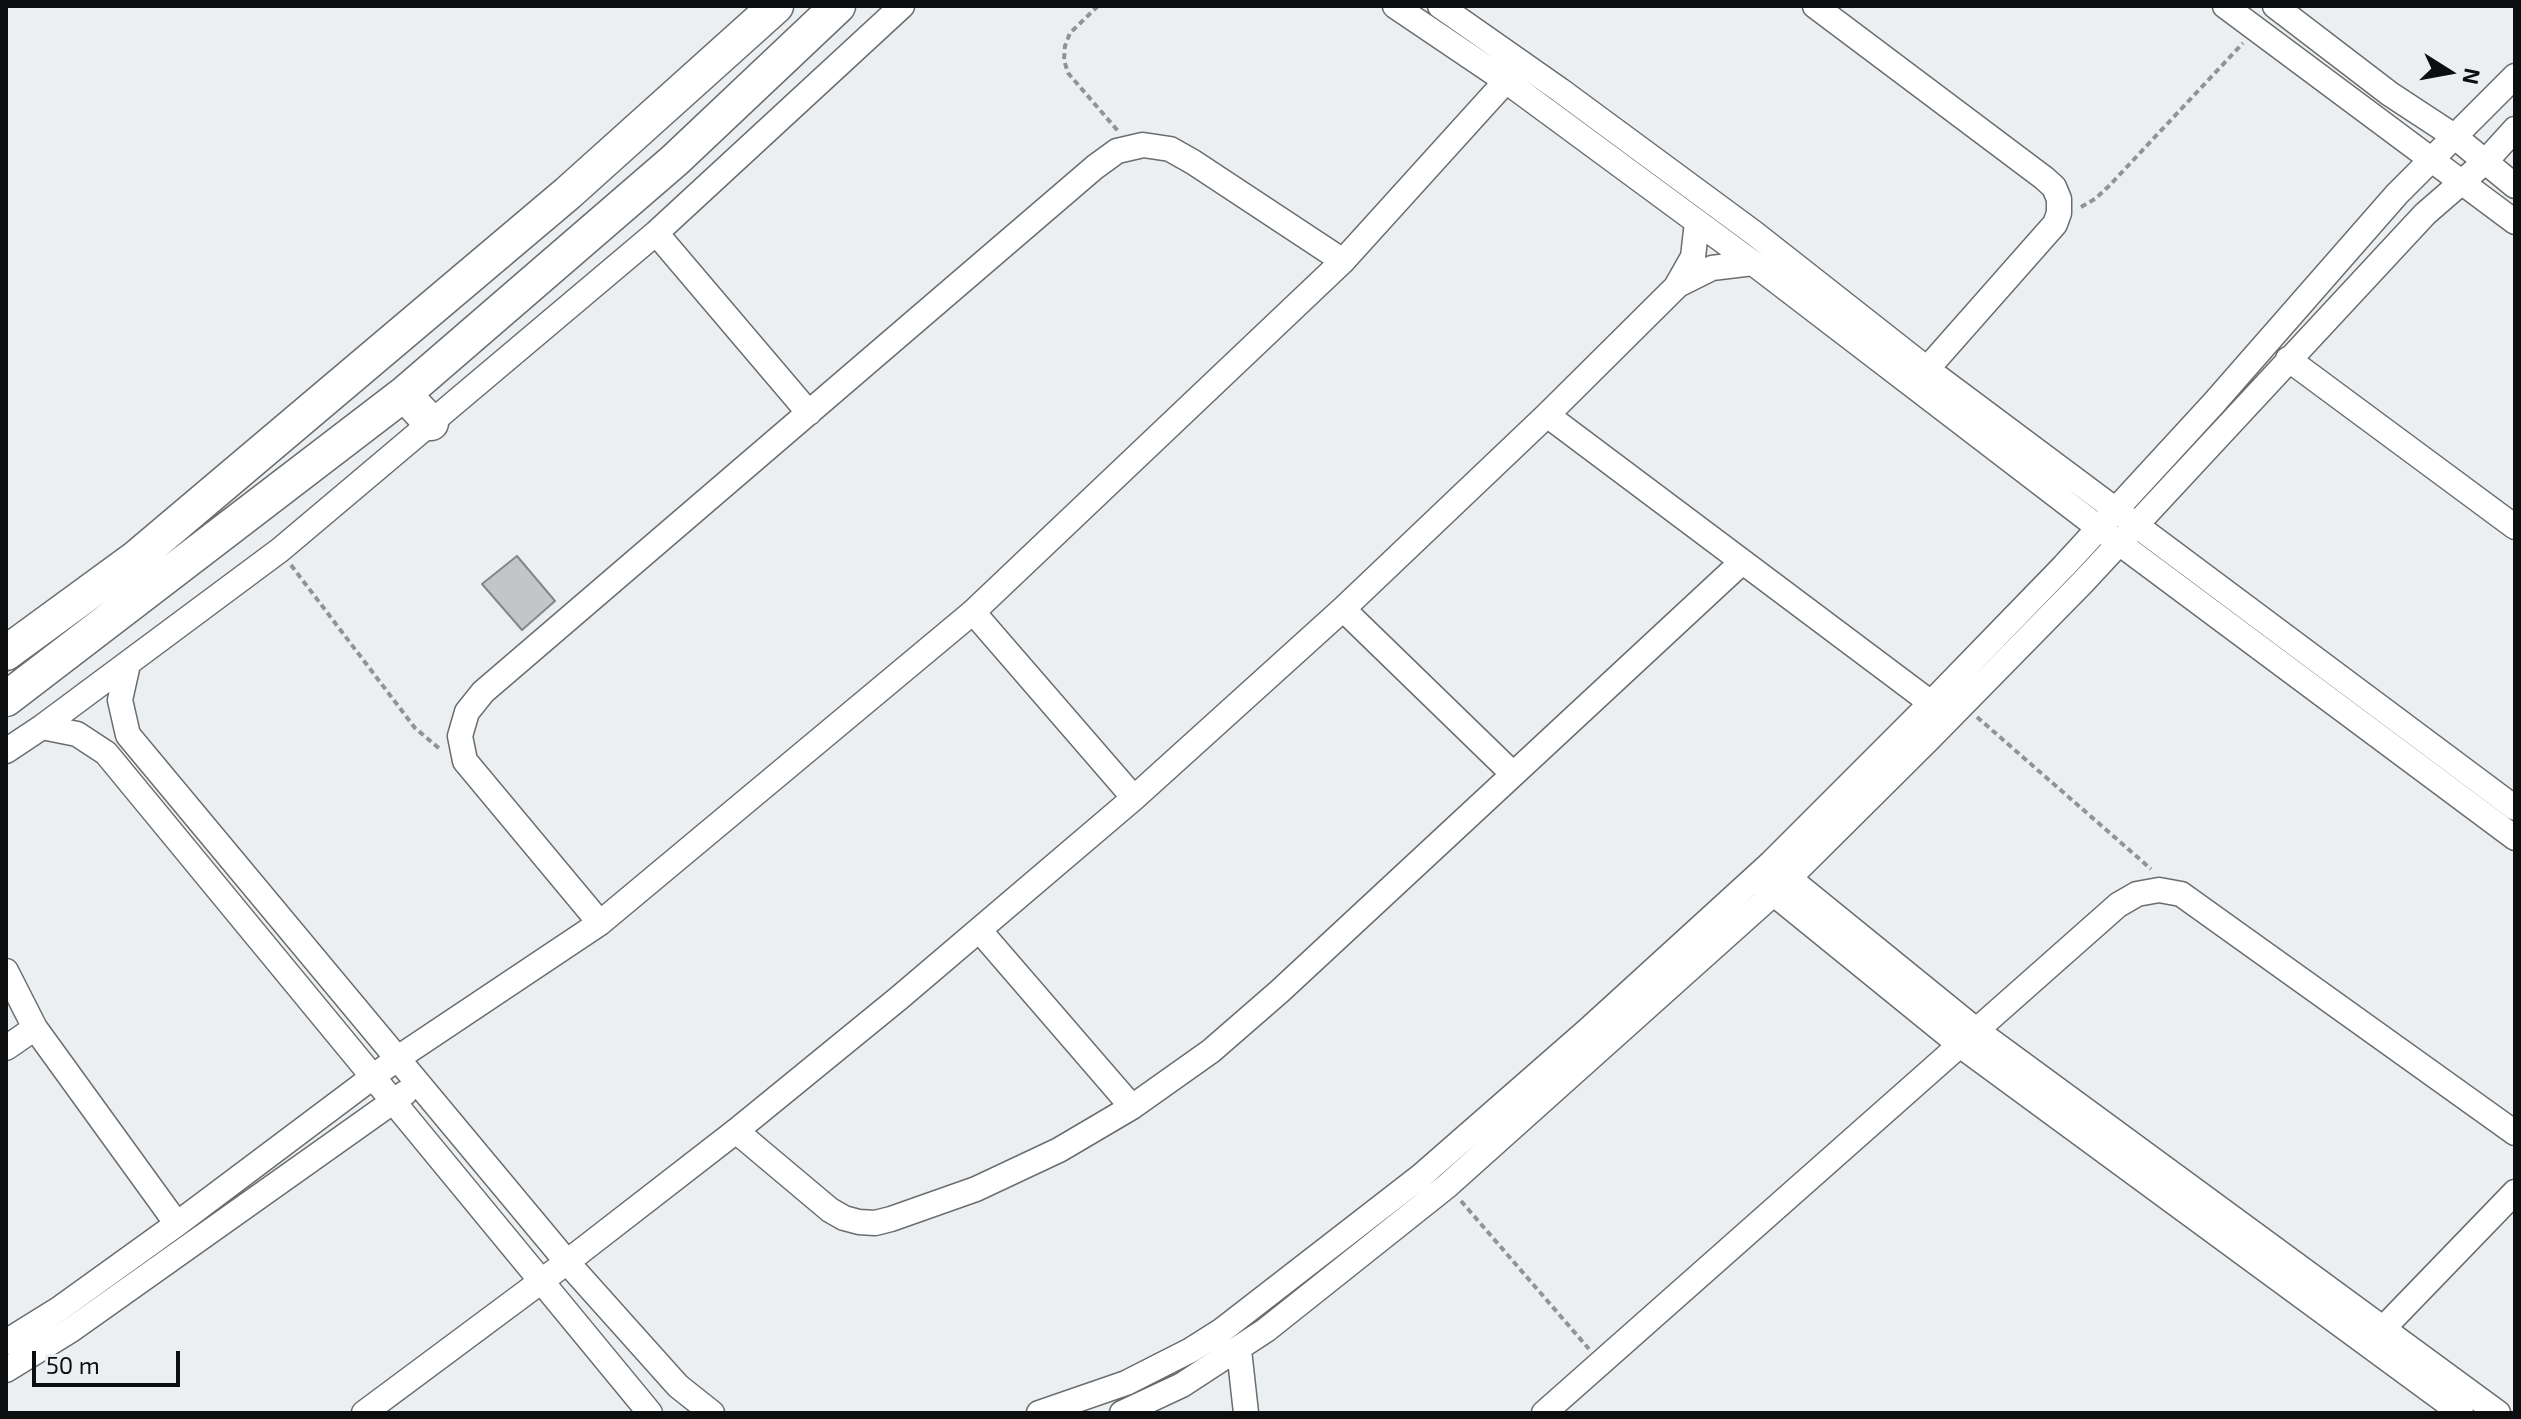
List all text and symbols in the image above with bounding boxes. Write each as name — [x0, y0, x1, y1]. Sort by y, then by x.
north arrow — [2409, 32, 2489, 112]
text: N — [2458, 66, 2487, 87]
scale bar — [36, 1335, 184, 1385]
text: 50 m — [46, 1350, 100, 1379]

